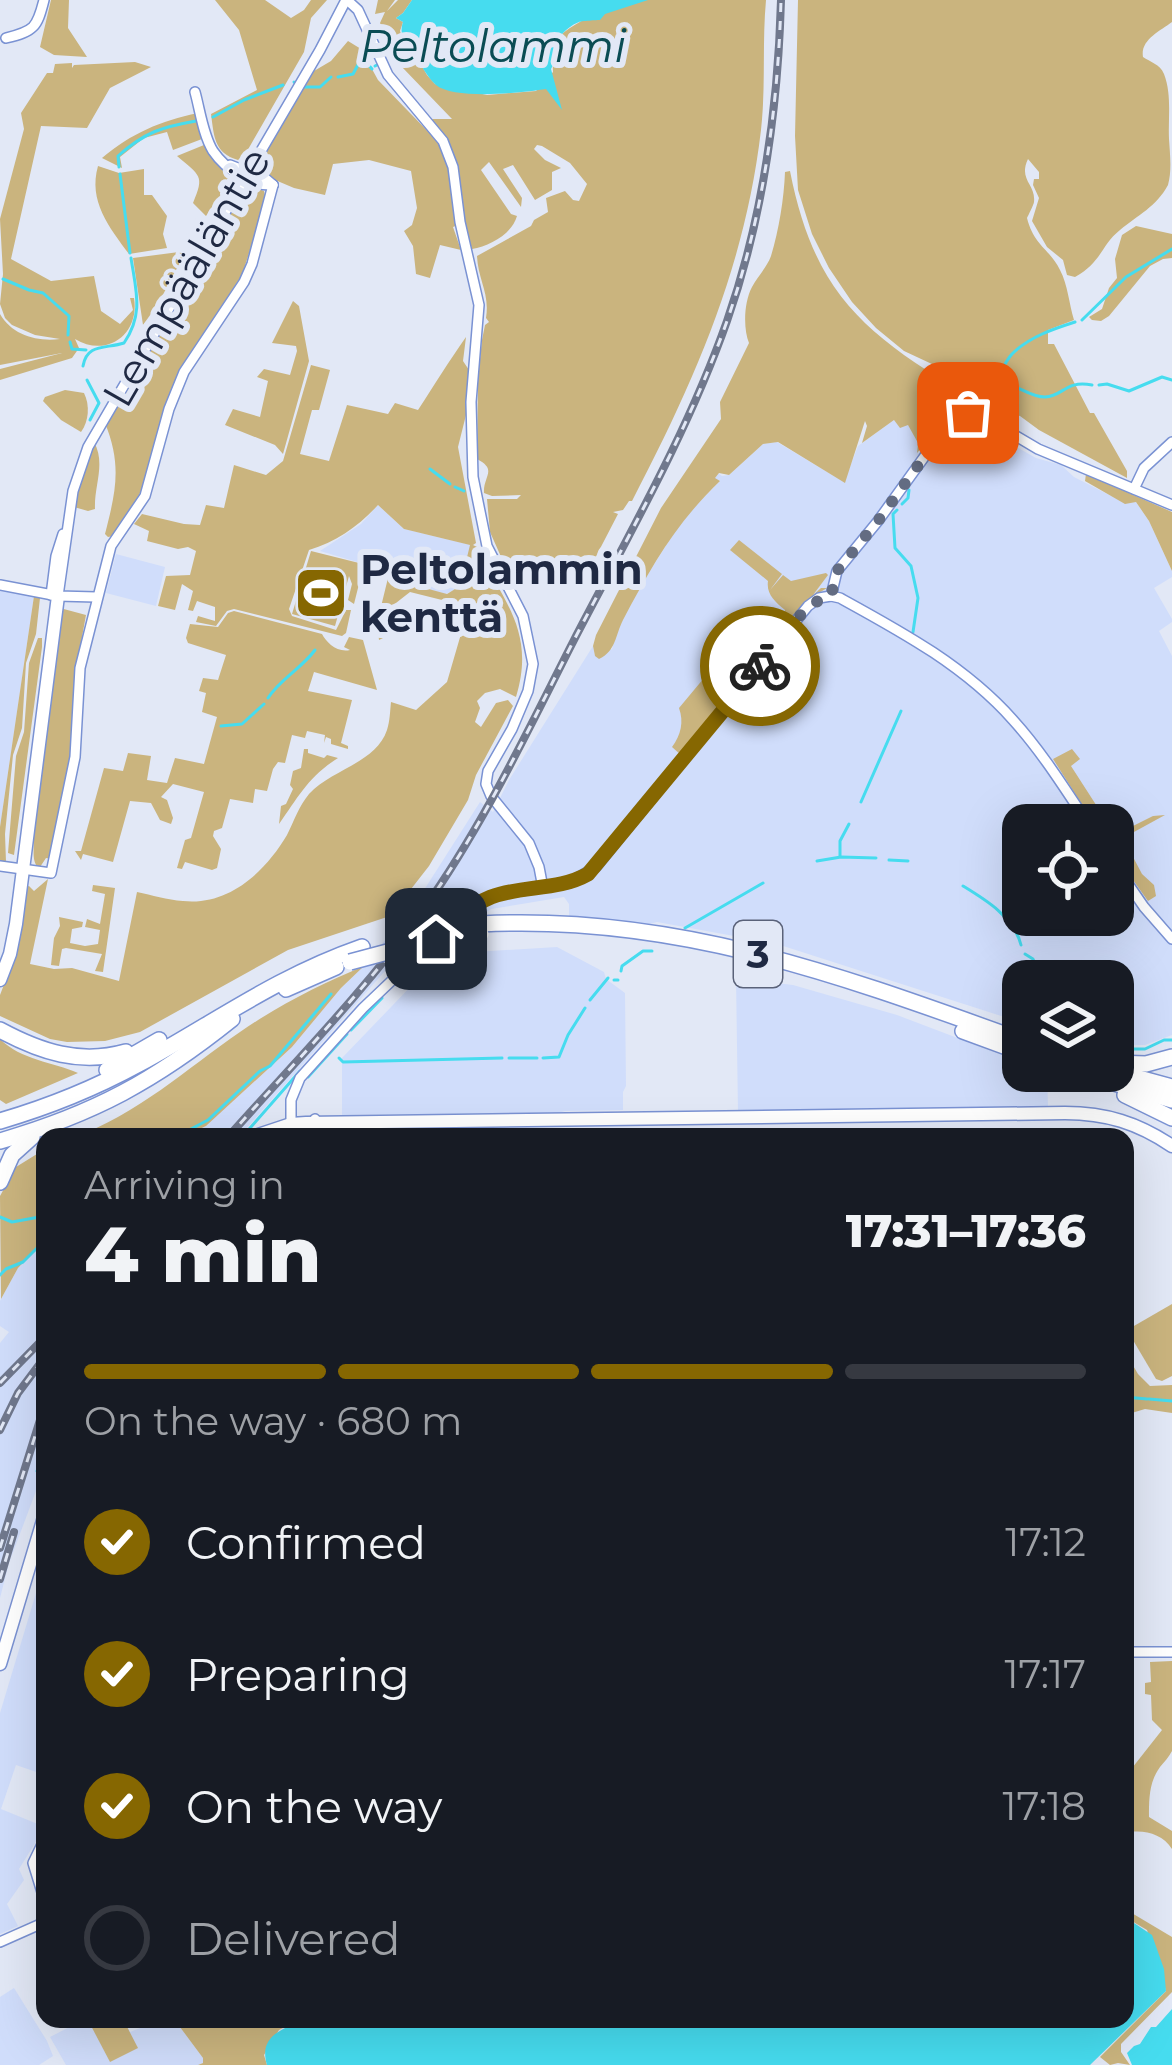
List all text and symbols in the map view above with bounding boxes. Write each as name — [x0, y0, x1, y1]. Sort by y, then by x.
water label: Peltolammi — [360, 18, 627, 73]
street label: Lempääläntie — [91, 138, 281, 416]
pin — [917, 362, 1019, 464]
icon: bag — [935, 380, 1001, 446]
place label: Peltolammin kenttä — [360, 543, 643, 643]
sports icon: Peltolammin kenttä — [293, 565, 349, 621]
courier — [700, 606, 820, 726]
icon: bike — [727, 633, 793, 699]
map controls — [1002, 804, 1134, 1092]
button: locate — [1002, 804, 1134, 936]
pin — [385, 888, 487, 990]
icon: home — [403, 906, 469, 972]
road number: 3 — [734, 921, 782, 987]
button: layers — [1002, 960, 1134, 1092]
text: Arriving in — [84, 1161, 285, 1209]
text: 17:31–17:36 — [846, 1203, 1086, 1258]
text: 4 min — [84, 1206, 322, 1302]
text: On the way · 680 m — [84, 1397, 463, 1445]
icon: check — [84, 1509, 150, 1575]
text: Confirmed — [186, 1515, 426, 1570]
text: 17:12 — [1005, 1518, 1086, 1566]
icon: check — [84, 1641, 150, 1707]
text: Preparing — [186, 1647, 410, 1702]
text: 17:17 — [1004, 1650, 1086, 1698]
icon: check — [84, 1773, 150, 1839]
text: On the way — [186, 1779, 442, 1834]
text: 17:18 — [1003, 1782, 1086, 1830]
text: Delivered — [186, 1911, 401, 1966]

